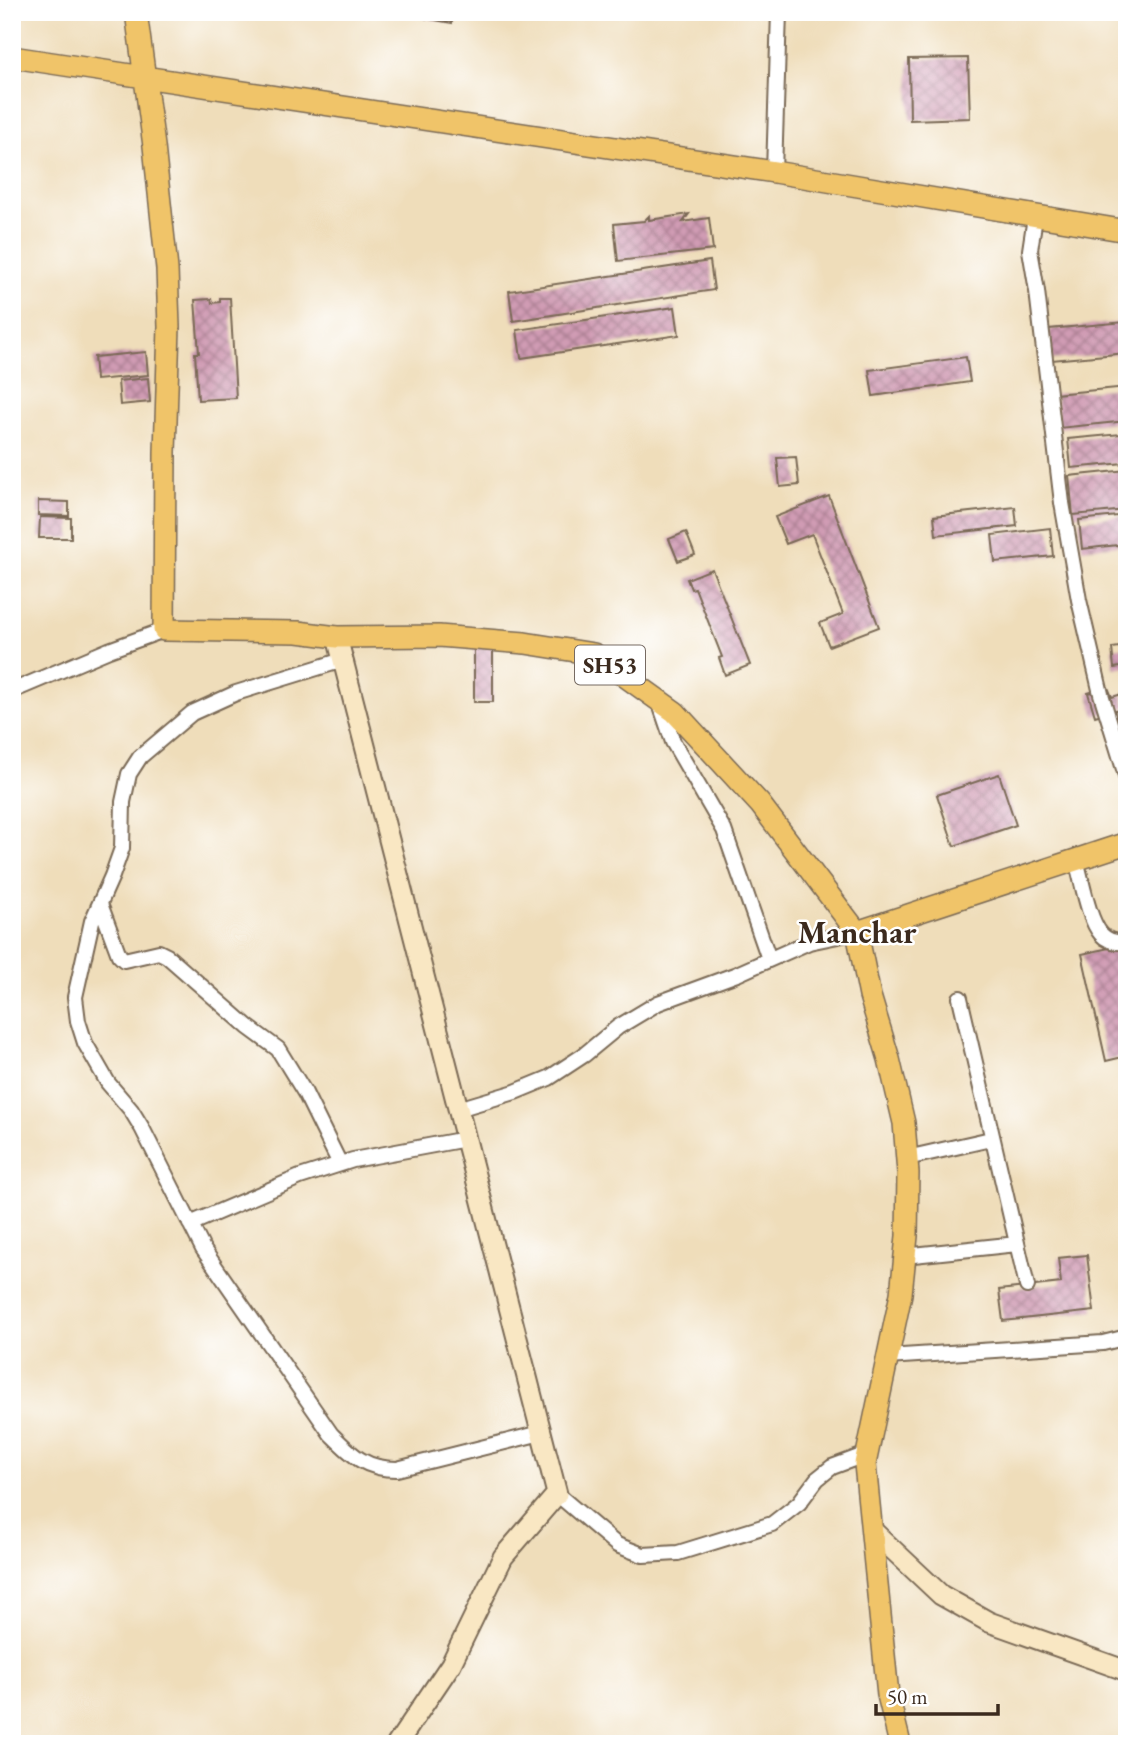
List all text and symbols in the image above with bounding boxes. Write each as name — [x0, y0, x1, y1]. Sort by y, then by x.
road number: SH53 — [575, 646, 645, 684]
district label: Manchar — [798, 911, 917, 953]
scale bar — [876, 1672, 999, 1716]
text: 50 m — [887, 1683, 928, 1710]

